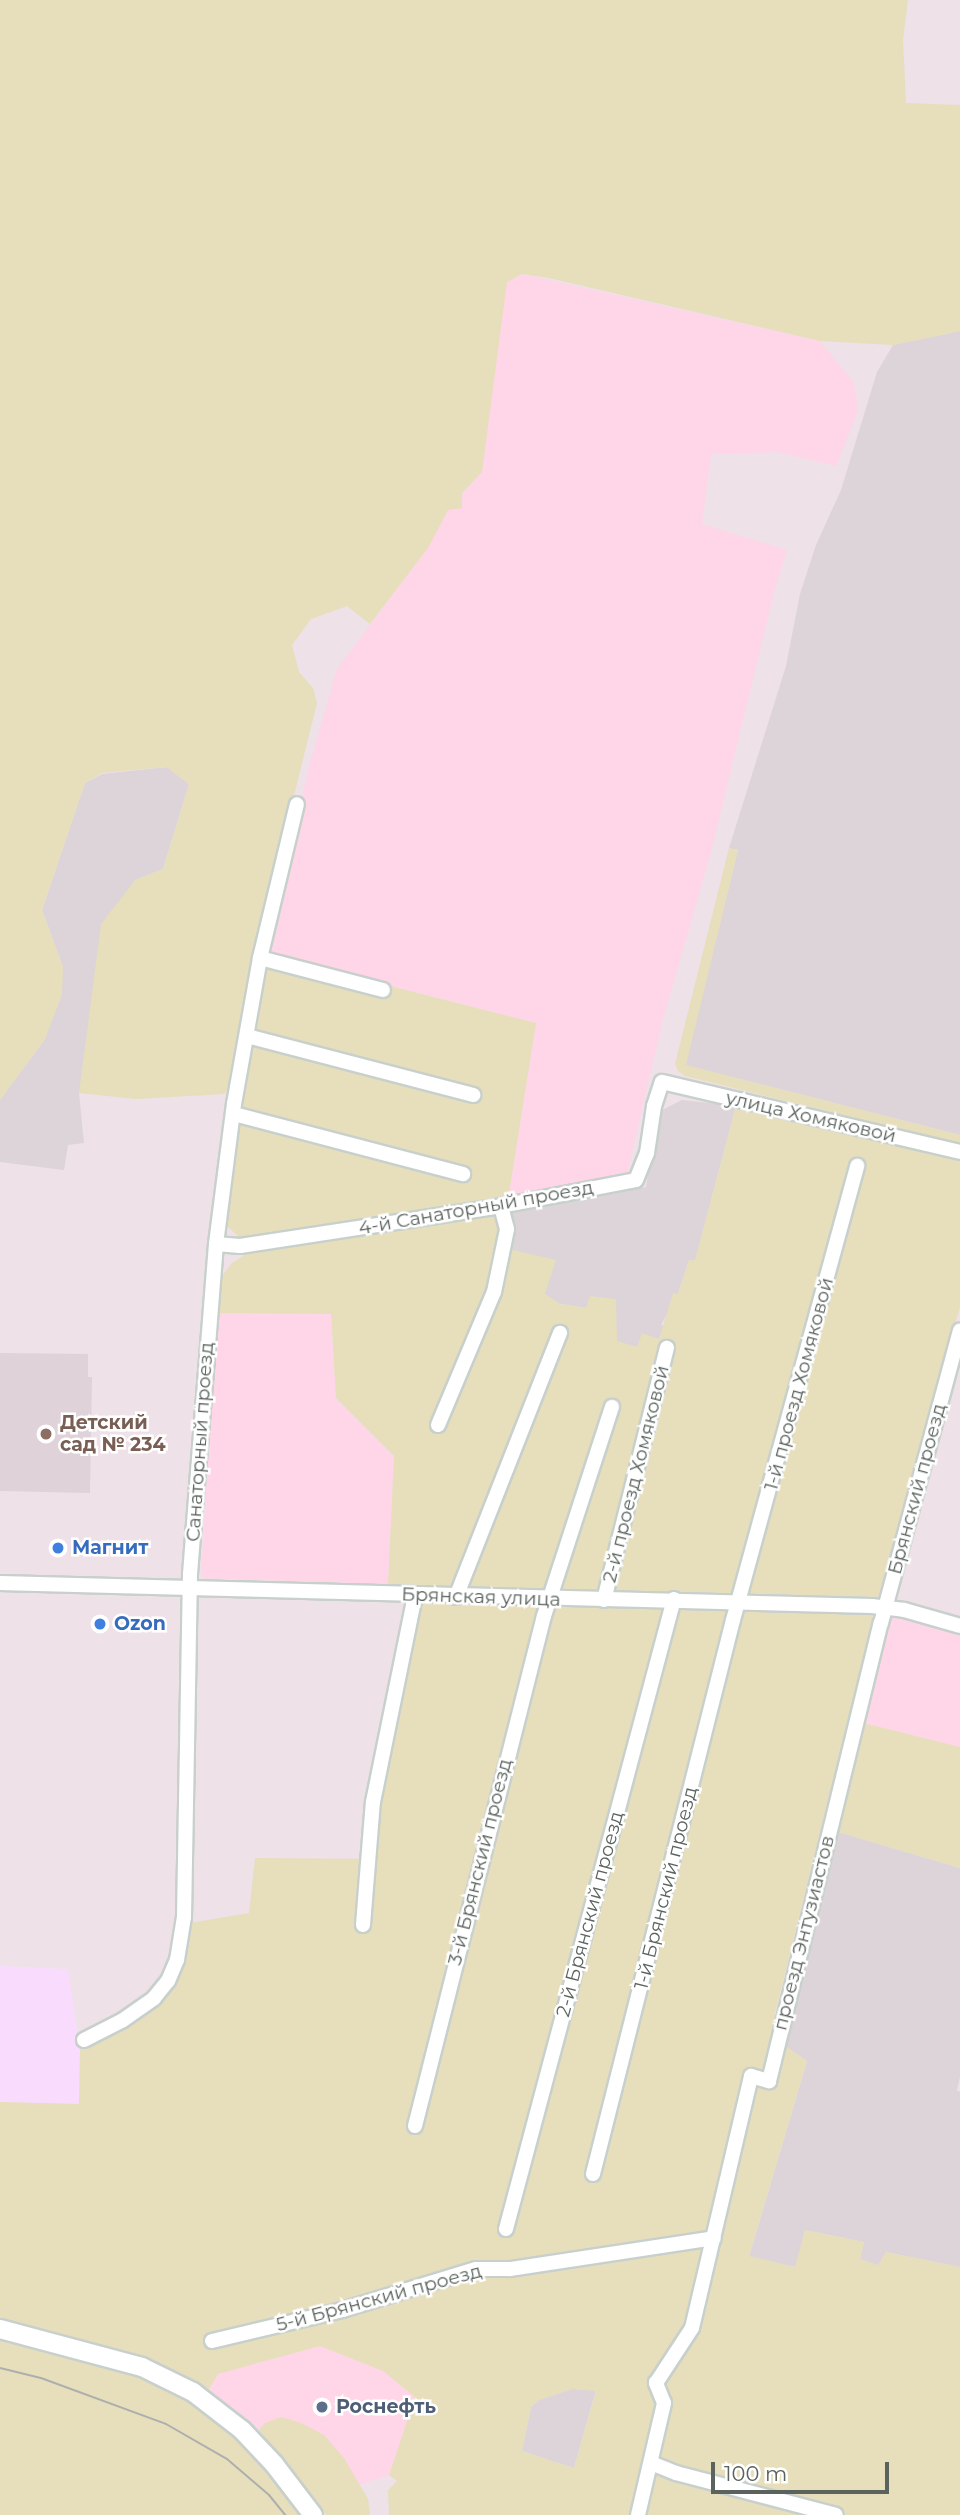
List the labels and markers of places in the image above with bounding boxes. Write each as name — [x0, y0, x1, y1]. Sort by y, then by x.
place label: Детский сад № 234 — [60, 1412, 165, 1456]
marker: Детский сад № 234 — [38, 1426, 54, 1442]
place label: Магнит — [72, 1537, 148, 1559]
marker: Магнит — [50, 1540, 66, 1556]
place label: Ozon — [114, 1613, 166, 1635]
marker: Ozon — [92, 1616, 108, 1632]
place label: Роснефть — [336, 2396, 436, 2418]
marker: Роснефть — [314, 2399, 330, 2415]

